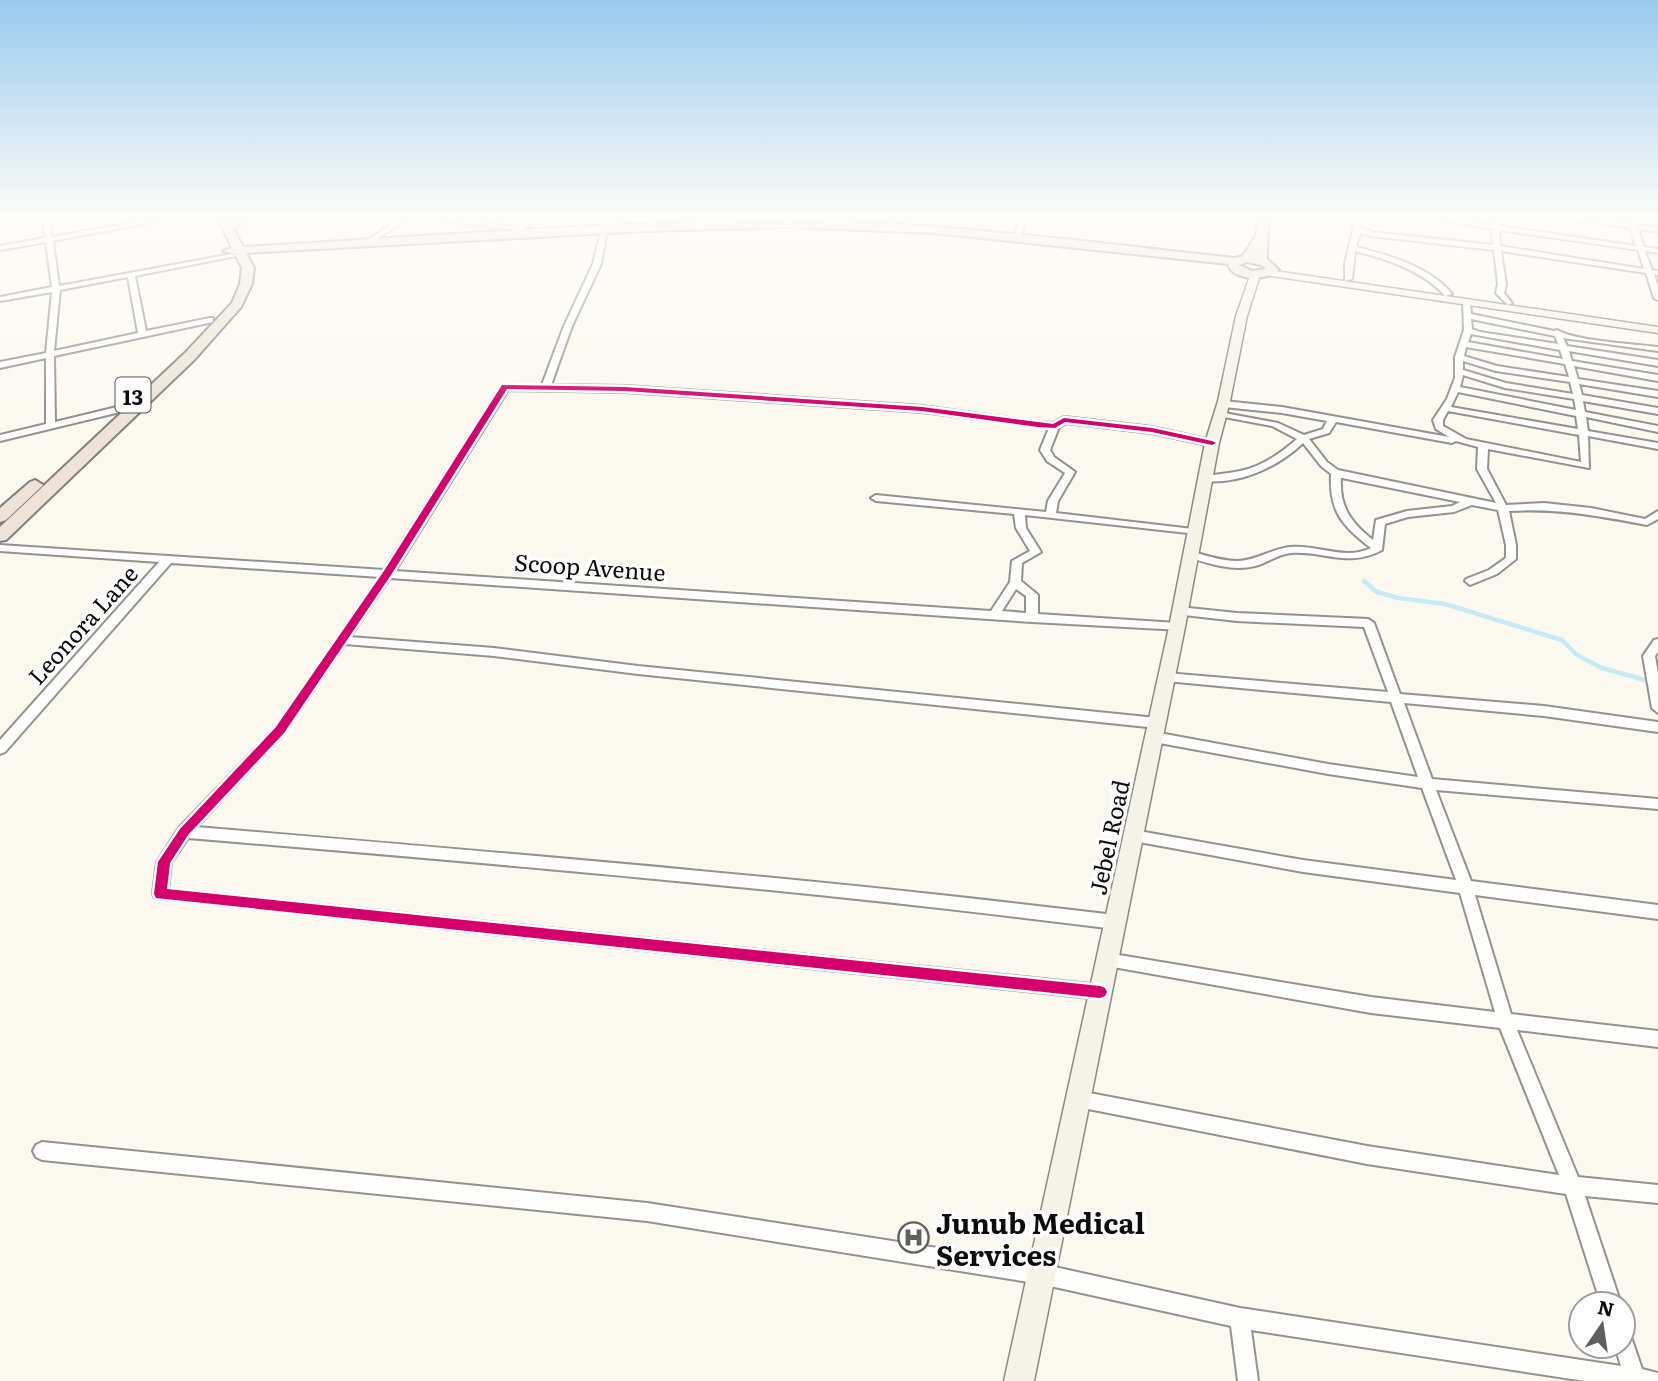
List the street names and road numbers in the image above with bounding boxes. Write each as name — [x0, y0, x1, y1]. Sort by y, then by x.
road number: 13 — [116, 378, 150, 412]
street label: Scoop Avenue — [513, 544, 667, 588]
street label: Leonora Lane — [19, 557, 145, 691]
street label: Jebel Road — [1079, 776, 1137, 898]

